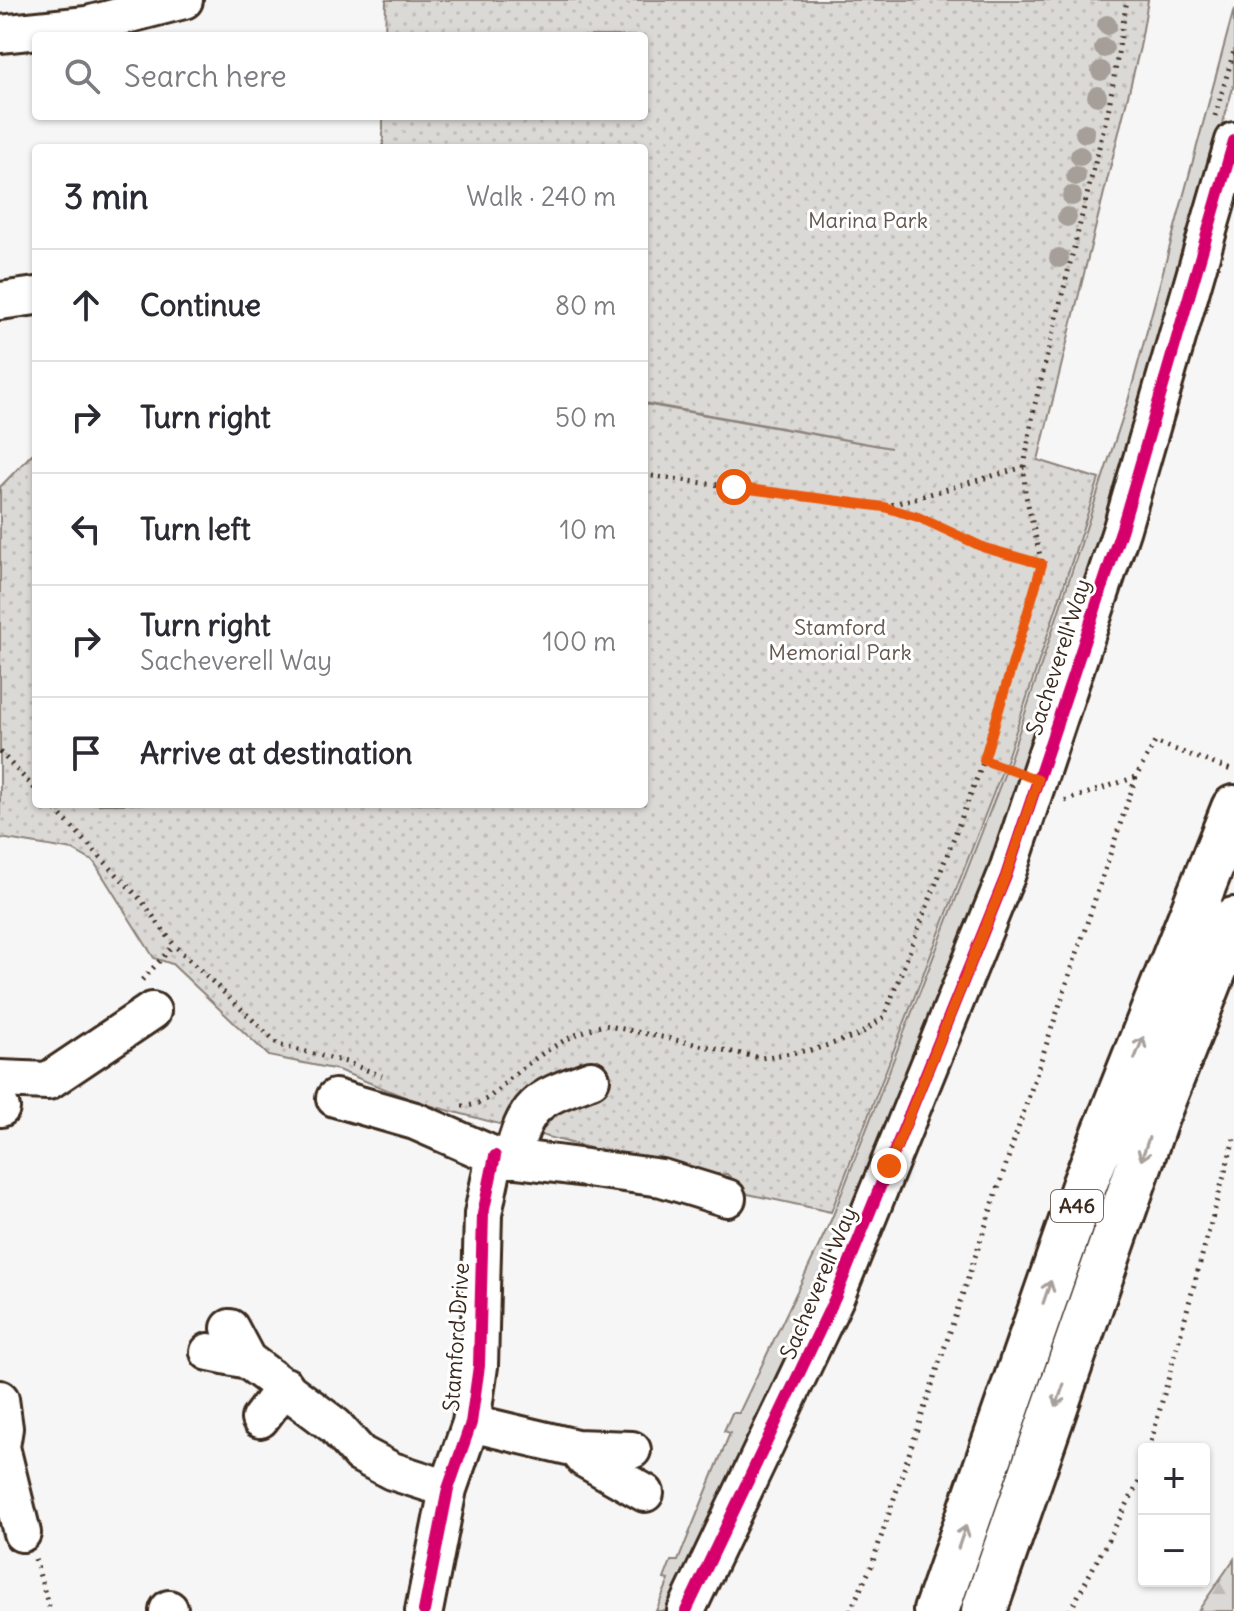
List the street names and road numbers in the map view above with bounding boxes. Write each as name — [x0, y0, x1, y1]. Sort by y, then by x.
street label: Sacheverell Way — [1020, 575, 1096, 739]
road number: A46 — [1051, 1190, 1103, 1222]
street label: Sacheverell Way — [773, 1203, 863, 1363]
street label: Stamford Drive — [437, 1262, 475, 1412]

